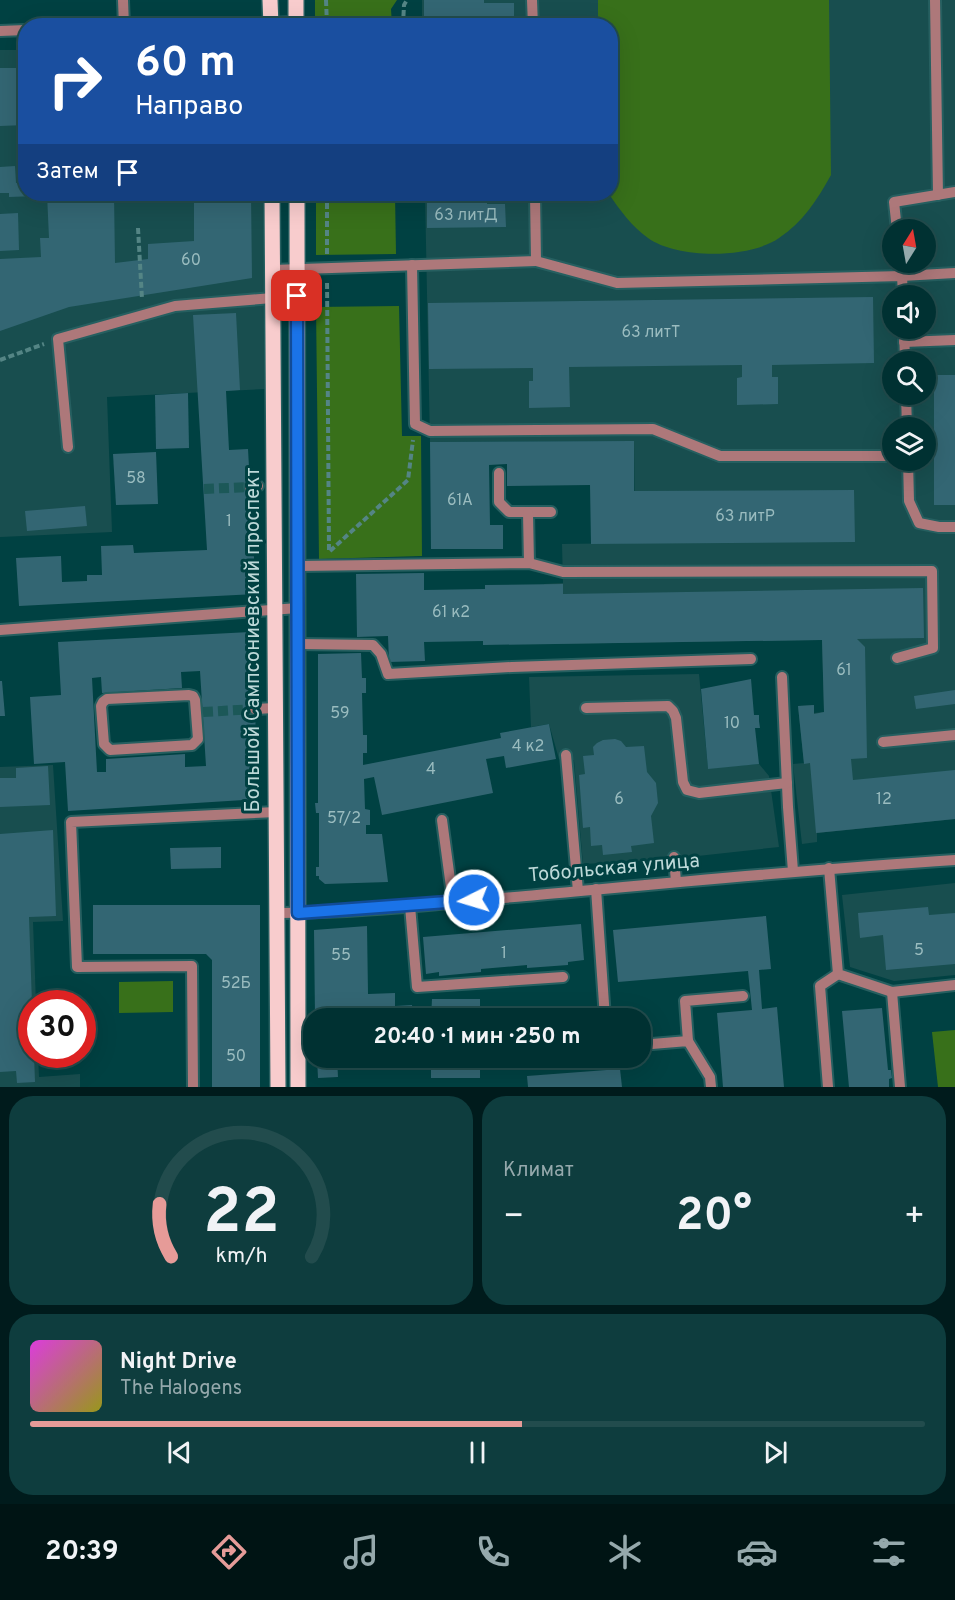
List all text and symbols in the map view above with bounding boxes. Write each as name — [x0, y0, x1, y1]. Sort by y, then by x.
text: 60 m — [135, 38, 236, 91]
icon: right — [36, 42, 114, 120]
text: Направо — [135, 90, 243, 124]
icon: arrive — [111, 156, 144, 189]
text: Затем — [36, 159, 99, 186]
house number: 63 литД — [434, 206, 498, 226]
north arrow — [882, 219, 936, 273]
map controls — [882, 219, 936, 471]
house number: 60 — [181, 251, 201, 271]
pin — [271, 270, 322, 321]
icon: arrive — [280, 279, 313, 312]
button: sound — [882, 285, 936, 339]
house number: 63 литТ — [622, 323, 680, 343]
button: search — [882, 351, 936, 405]
button: layers — [882, 417, 936, 471]
street label: Большой Сампсониевский проспект — [241, 468, 267, 813]
house number: 58 — [126, 469, 146, 489]
house number: 61А — [447, 491, 473, 511]
house number: 63 литР — [715, 507, 775, 527]
house number: 1 — [226, 512, 232, 532]
house number: 61 к2 — [432, 603, 470, 623]
house number: 61 — [836, 661, 852, 681]
house number: 59 — [330, 704, 350, 724]
house number: 10 — [724, 714, 740, 734]
house number: 4 к2 — [512, 737, 544, 757]
house number: 4 — [426, 760, 436, 780]
house number: 6 — [614, 790, 624, 810]
house number: 12 — [876, 790, 892, 810]
house number: 57/2 — [327, 809, 361, 829]
street label: Тобольская улица — [527, 849, 701, 889]
position arrow — [442, 868, 506, 932]
house number: 5 — [914, 941, 924, 961]
house number: 1 — [501, 944, 507, 964]
house number: 55 — [331, 946, 351, 966]
house number: 52Б — [221, 974, 251, 994]
speed limit sign: 30 — [18, 990, 96, 1068]
text: 20:40 · 1 мин · 250 m — [373, 1024, 581, 1051]
house number: 50 — [226, 1047, 246, 1067]
text: Климат — [503, 1158, 574, 1184]
text: 22 — [203, 1176, 279, 1255]
text: 20° — [676, 1189, 752, 1246]
text: − — [503, 1197, 524, 1239]
text: + — [904, 1197, 925, 1239]
text: km/h — [215, 1244, 267, 1271]
text: Night Drive — [120, 1349, 237, 1376]
text: The Halogens — [120, 1376, 242, 1402]
icon: previous — [163, 1436, 196, 1469]
icon: pause — [461, 1436, 494, 1469]
icon: next — [759, 1436, 792, 1469]
icon: directions — [208, 1531, 250, 1573]
icon: music — [340, 1531, 382, 1573]
icon: phone — [472, 1531, 514, 1573]
icon: climate — [604, 1531, 646, 1573]
icon: car — [736, 1531, 778, 1573]
icon: filters — [868, 1531, 910, 1573]
text: 20:39 — [45, 1535, 119, 1569]

